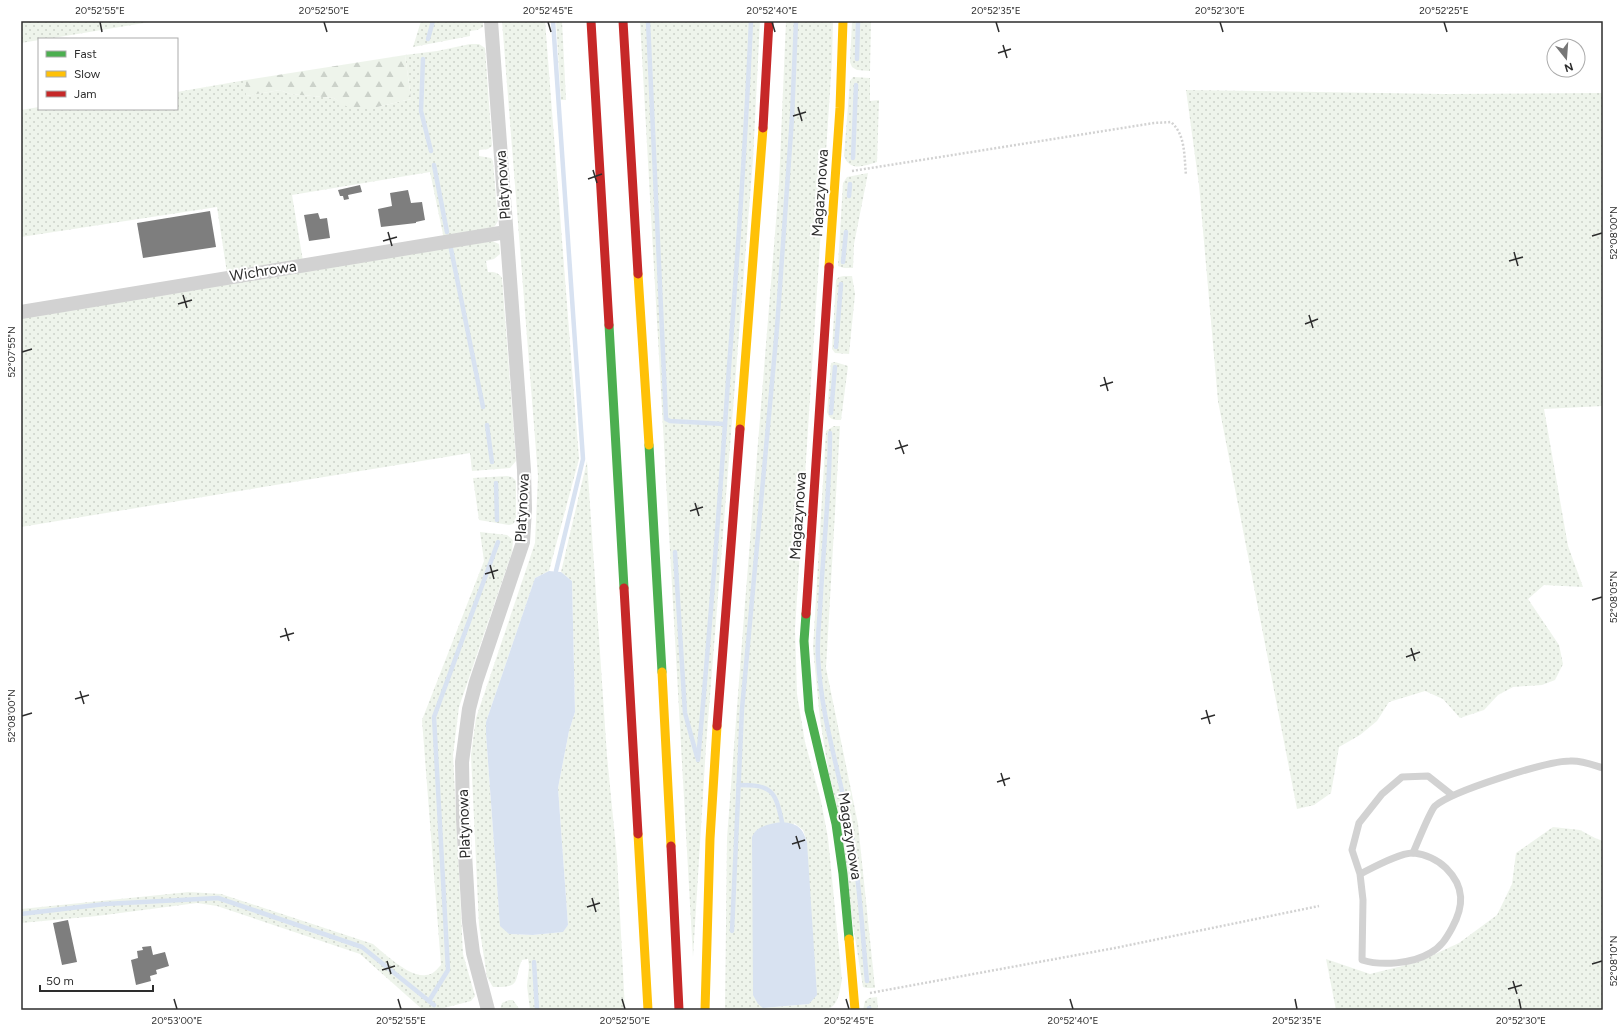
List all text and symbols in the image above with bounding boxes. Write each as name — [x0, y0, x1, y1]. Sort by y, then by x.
text: 20°52'55"E — [75, 4, 125, 17]
text: 20°52'50"E — [299, 4, 349, 17]
text: 20°52'45"E — [523, 4, 573, 17]
text: 20°52'40"E — [747, 4, 797, 17]
text: 20°52'35"E — [971, 4, 1021, 17]
text: 20°52'30"E — [1195, 4, 1245, 17]
text: 20°52'25"E — [1419, 4, 1469, 17]
legend — [38, 38, 178, 110]
north arrow — [1546, 38, 1586, 78]
text: Fast — [74, 47, 97, 61]
text: N — [1563, 60, 1575, 75]
text: Slow — [74, 67, 101, 81]
text: Jam — [74, 87, 97, 101]
street label: Magazynowa — [808, 148, 832, 238]
street label: Platynowa — [492, 150, 514, 220]
text: 52°08'00"N — [1607, 206, 1620, 260]
street label: Wichrowa — [228, 257, 298, 285]
text: 52°07'55"N — [5, 326, 18, 378]
street label: Magazynowa — [786, 471, 810, 561]
street label: Platynowa — [511, 473, 533, 543]
text: 52°08'05"N — [1607, 571, 1620, 623]
text: 52°08'00"N — [5, 689, 18, 743]
street label: Platynowa — [454, 789, 474, 859]
street label: Magazynowa — [834, 791, 866, 881]
text: 52°08'10"N — [1607, 935, 1620, 987]
scale bar — [40, 967, 153, 993]
text: 50 m — [46, 974, 74, 988]
text: 20°53'00"E — [152, 1014, 202, 1027]
text: 20°52'55"E — [376, 1014, 426, 1027]
text: 20°52'50"E — [600, 1014, 650, 1027]
text: 20°52'45"E — [824, 1014, 874, 1027]
text: 20°52'40"E — [1048, 1014, 1098, 1027]
text: 20°52'35"E — [1272, 1014, 1322, 1027]
text: 20°52'30"E — [1496, 1014, 1546, 1027]

